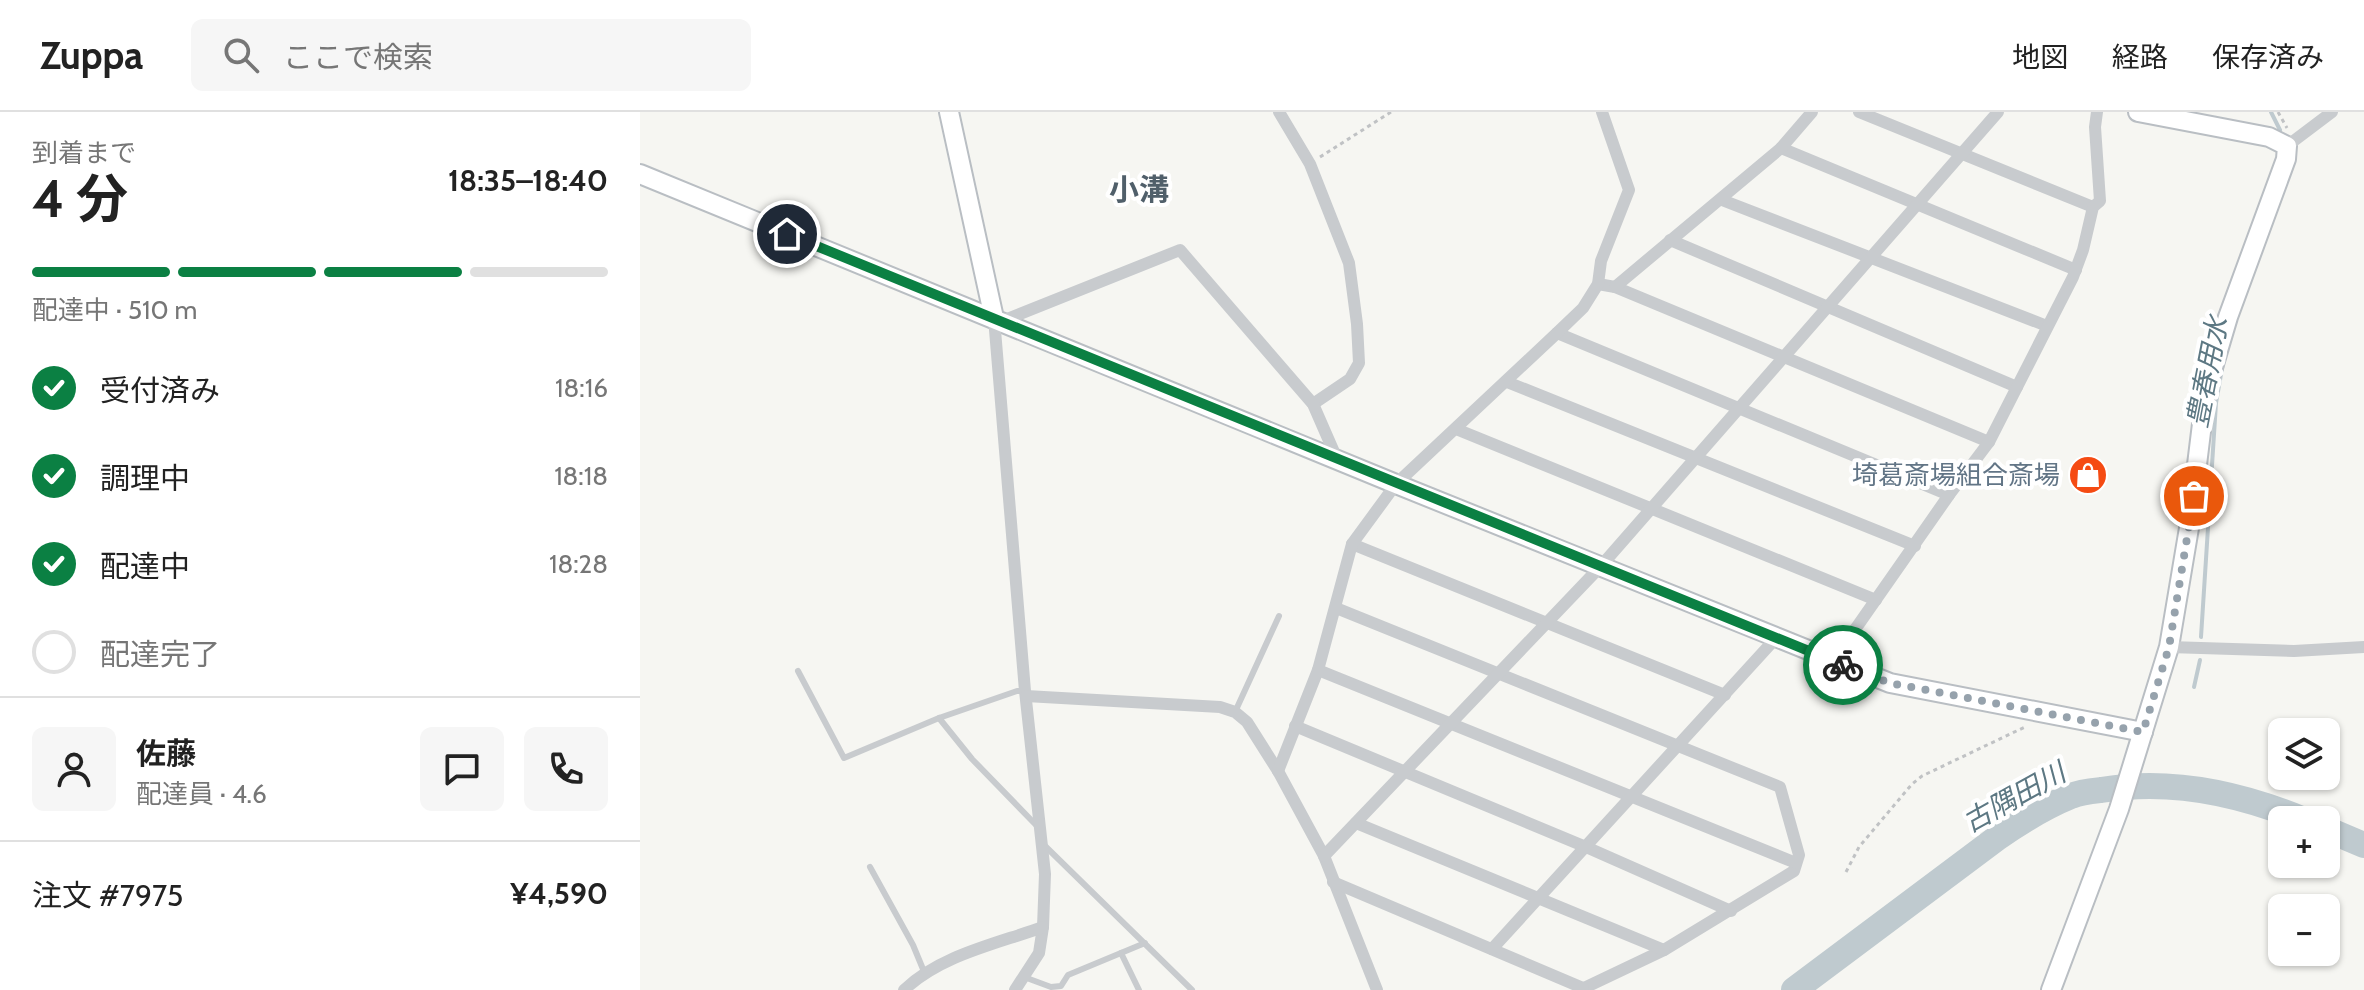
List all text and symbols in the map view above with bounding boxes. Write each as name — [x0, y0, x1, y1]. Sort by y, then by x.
search box — [191, 19, 751, 91]
text: Zuppa — [40, 32, 143, 79]
icon: search — [219, 33, 263, 77]
text: ここで検索 — [283, 39, 433, 76]
text: 地図 — [2012, 40, 2068, 74]
text: 経路 — [2112, 40, 2168, 74]
text: 保存済み — [2212, 40, 2324, 74]
text: 到着まで — [32, 137, 136, 169]
text: 18:35–18:40 — [448, 162, 608, 199]
text: 4 分 — [32, 167, 128, 230]
district label: 小溝 — [1109, 171, 1169, 208]
pin — [753, 200, 821, 268]
icon: home — [765, 212, 809, 256]
text: 配達中 · 510 m — [32, 294, 197, 326]
water label: 豊春用水 — [2180, 311, 2235, 430]
icon: check — [32, 366, 76, 410]
text: 受付済み — [100, 372, 220, 409]
text: 18:16 — [555, 372, 608, 404]
icon: check — [32, 454, 76, 498]
shop icon: 埼葛斎場組合斎場 — [2067, 454, 2109, 496]
place label: 埼葛斎場組合斎場 — [1852, 459, 2060, 491]
text: 調理中 — [100, 460, 190, 497]
text: 18:18 — [554, 460, 608, 492]
pin — [2160, 462, 2228, 530]
icon: bag — [2172, 474, 2216, 518]
icon: check — [32, 542, 76, 586]
text: 配達中 — [100, 548, 190, 585]
text: 18:28 — [549, 548, 608, 580]
courier — [1803, 625, 1883, 705]
text: 配達完了 — [100, 636, 220, 673]
icon: bike — [1821, 643, 1865, 687]
map controls — [2268, 718, 2340, 966]
button: layers — [2268, 718, 2340, 790]
button: person — [32, 727, 116, 811]
button: chat — [420, 727, 504, 811]
button: phone — [524, 727, 608, 811]
text: 佐藤 — [136, 735, 196, 772]
water label: 古隅田川 — [1957, 754, 2074, 839]
text: 配達員 · 4.6 — [136, 778, 267, 810]
button: + — [2268, 806, 2340, 878]
text: ¥4,590 — [510, 875, 608, 912]
text: 注文 #7975 — [32, 877, 183, 914]
button: − — [2268, 894, 2340, 966]

